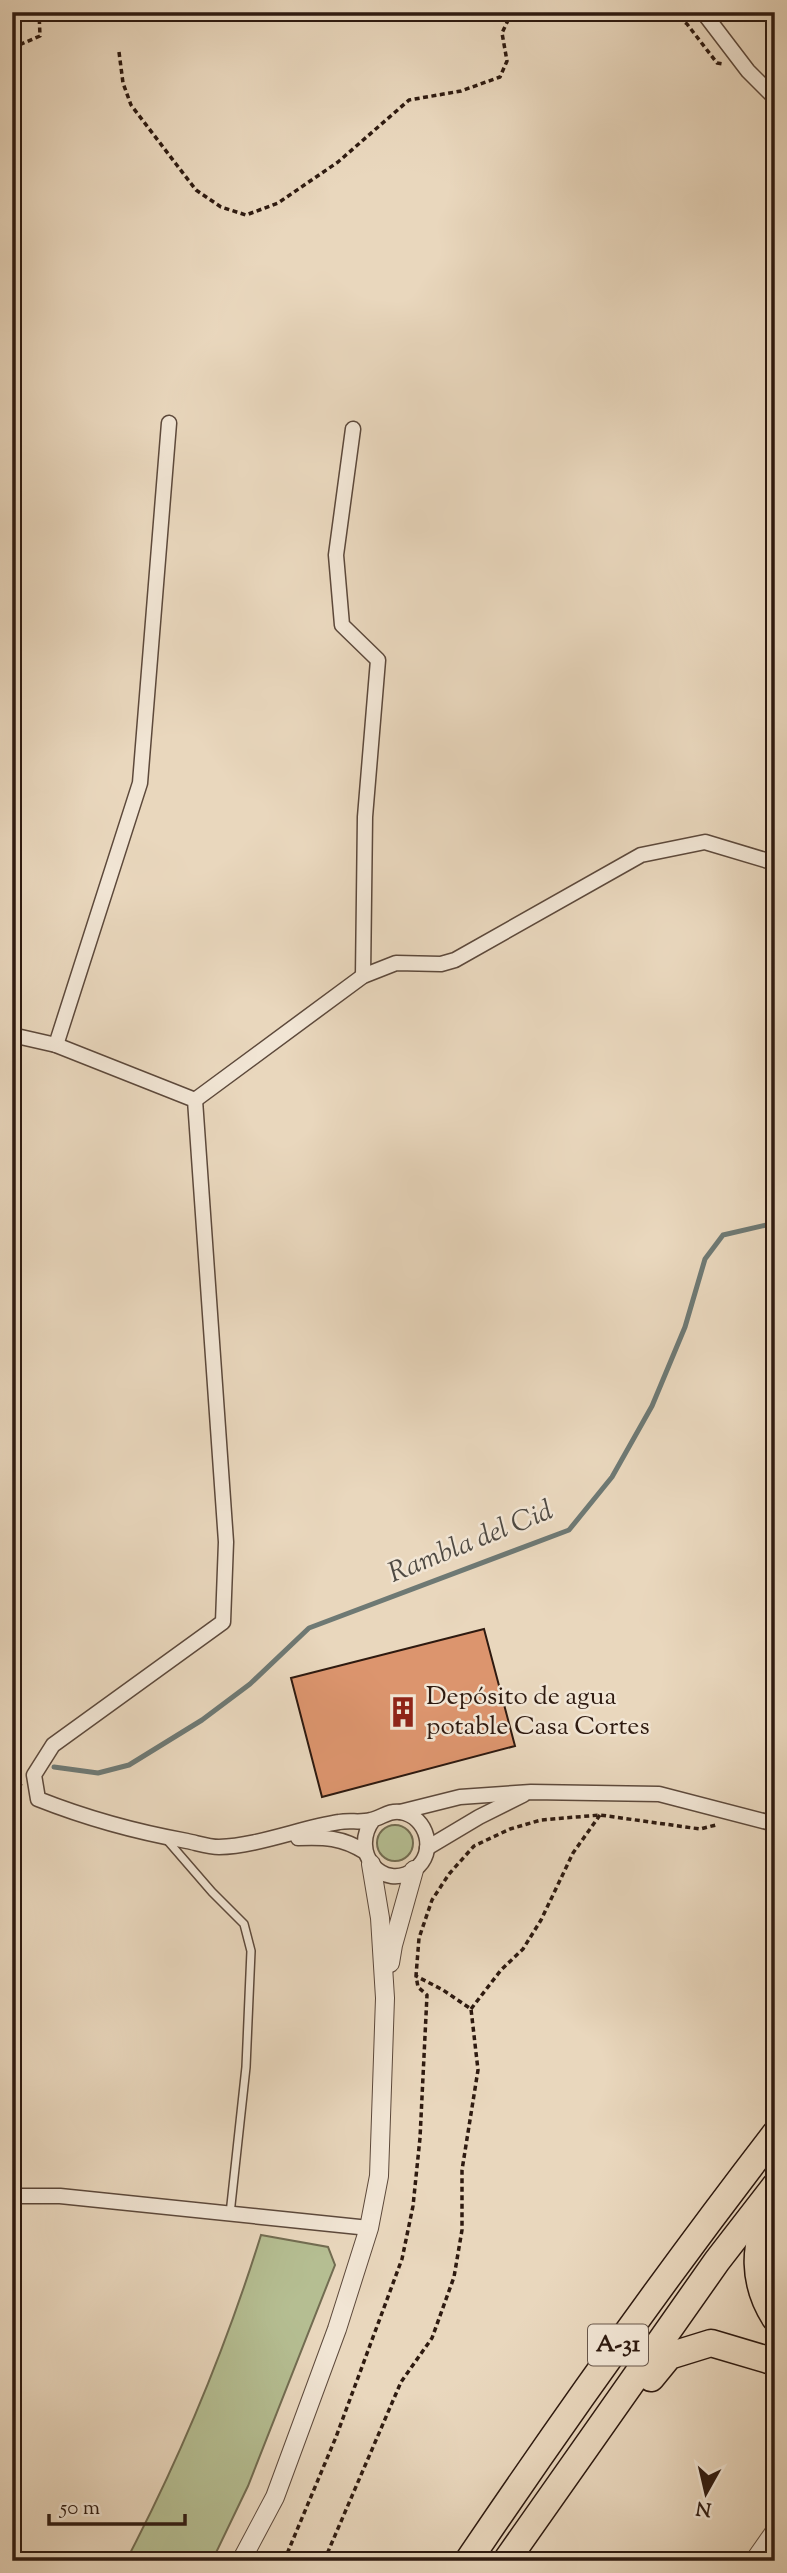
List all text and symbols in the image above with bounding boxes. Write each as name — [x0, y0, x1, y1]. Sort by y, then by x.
water label: Rambla del Cid — [383, 1492, 559, 1594]
place label: Depósito de agua potable Casa Cortes — [426, 1679, 650, 1746]
building icon: Depósito de agua potable Casa Cortes — [386, 1695, 420, 1729]
road number: A-31 — [588, 2324, 648, 2366]
north arrow — [672, 2458, 742, 2528]
scale bar — [49, 2482, 186, 2526]
text: N — [695, 2493, 713, 2522]
text: 50 m — [59, 2494, 100, 2524]

